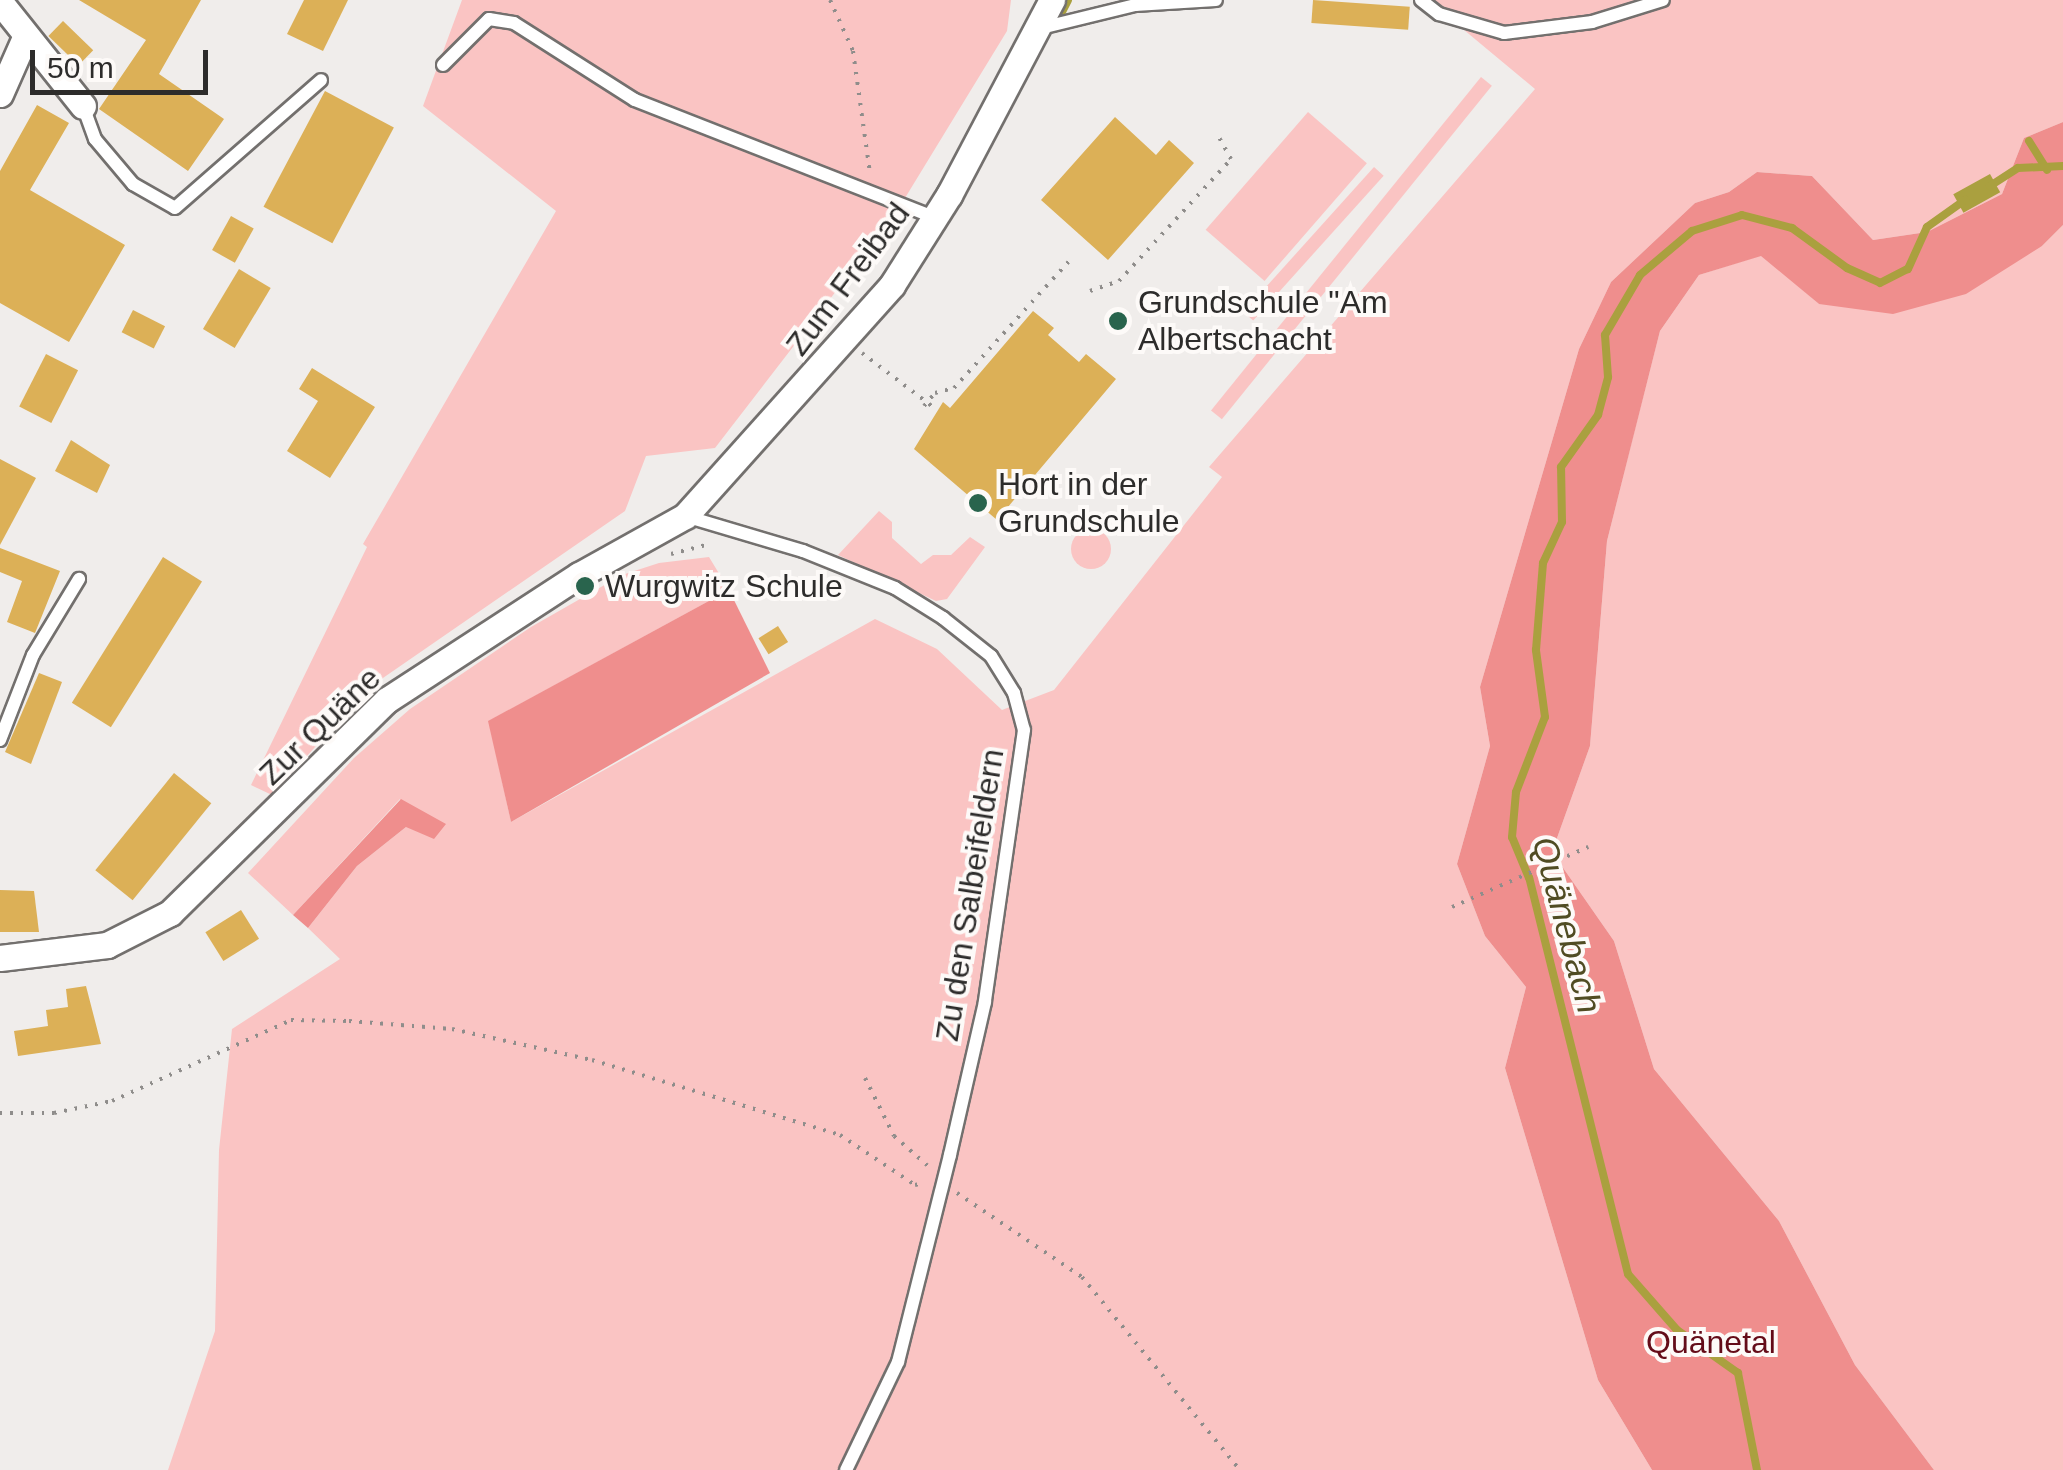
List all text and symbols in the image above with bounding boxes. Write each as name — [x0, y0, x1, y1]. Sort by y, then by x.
scale bar — [35, 30, 212, 92]
text: 50 m — [47, 51, 114, 84]
street label: Zum Freibad — [778, 195, 918, 363]
place label: Grundschule "Am Albertschacht — [1138, 284, 1388, 359]
marker: Grundschule "Am Albertschacht — [1107, 310, 1129, 332]
place label: Hort in der Grundschule — [998, 466, 1179, 541]
marker: Hort in der Grundschule — [967, 492, 989, 514]
place label: Wurgwitz Schule — [605, 567, 843, 605]
marker: Wurgwitz Schule — [574, 575, 596, 597]
street label: Zur Quäne — [252, 659, 388, 793]
street label: Zu den Salbeifeldern — [928, 746, 1012, 1044]
water label: Quänebach — [1523, 832, 1611, 1018]
park label: Quänetal — [1646, 1323, 1776, 1361]

